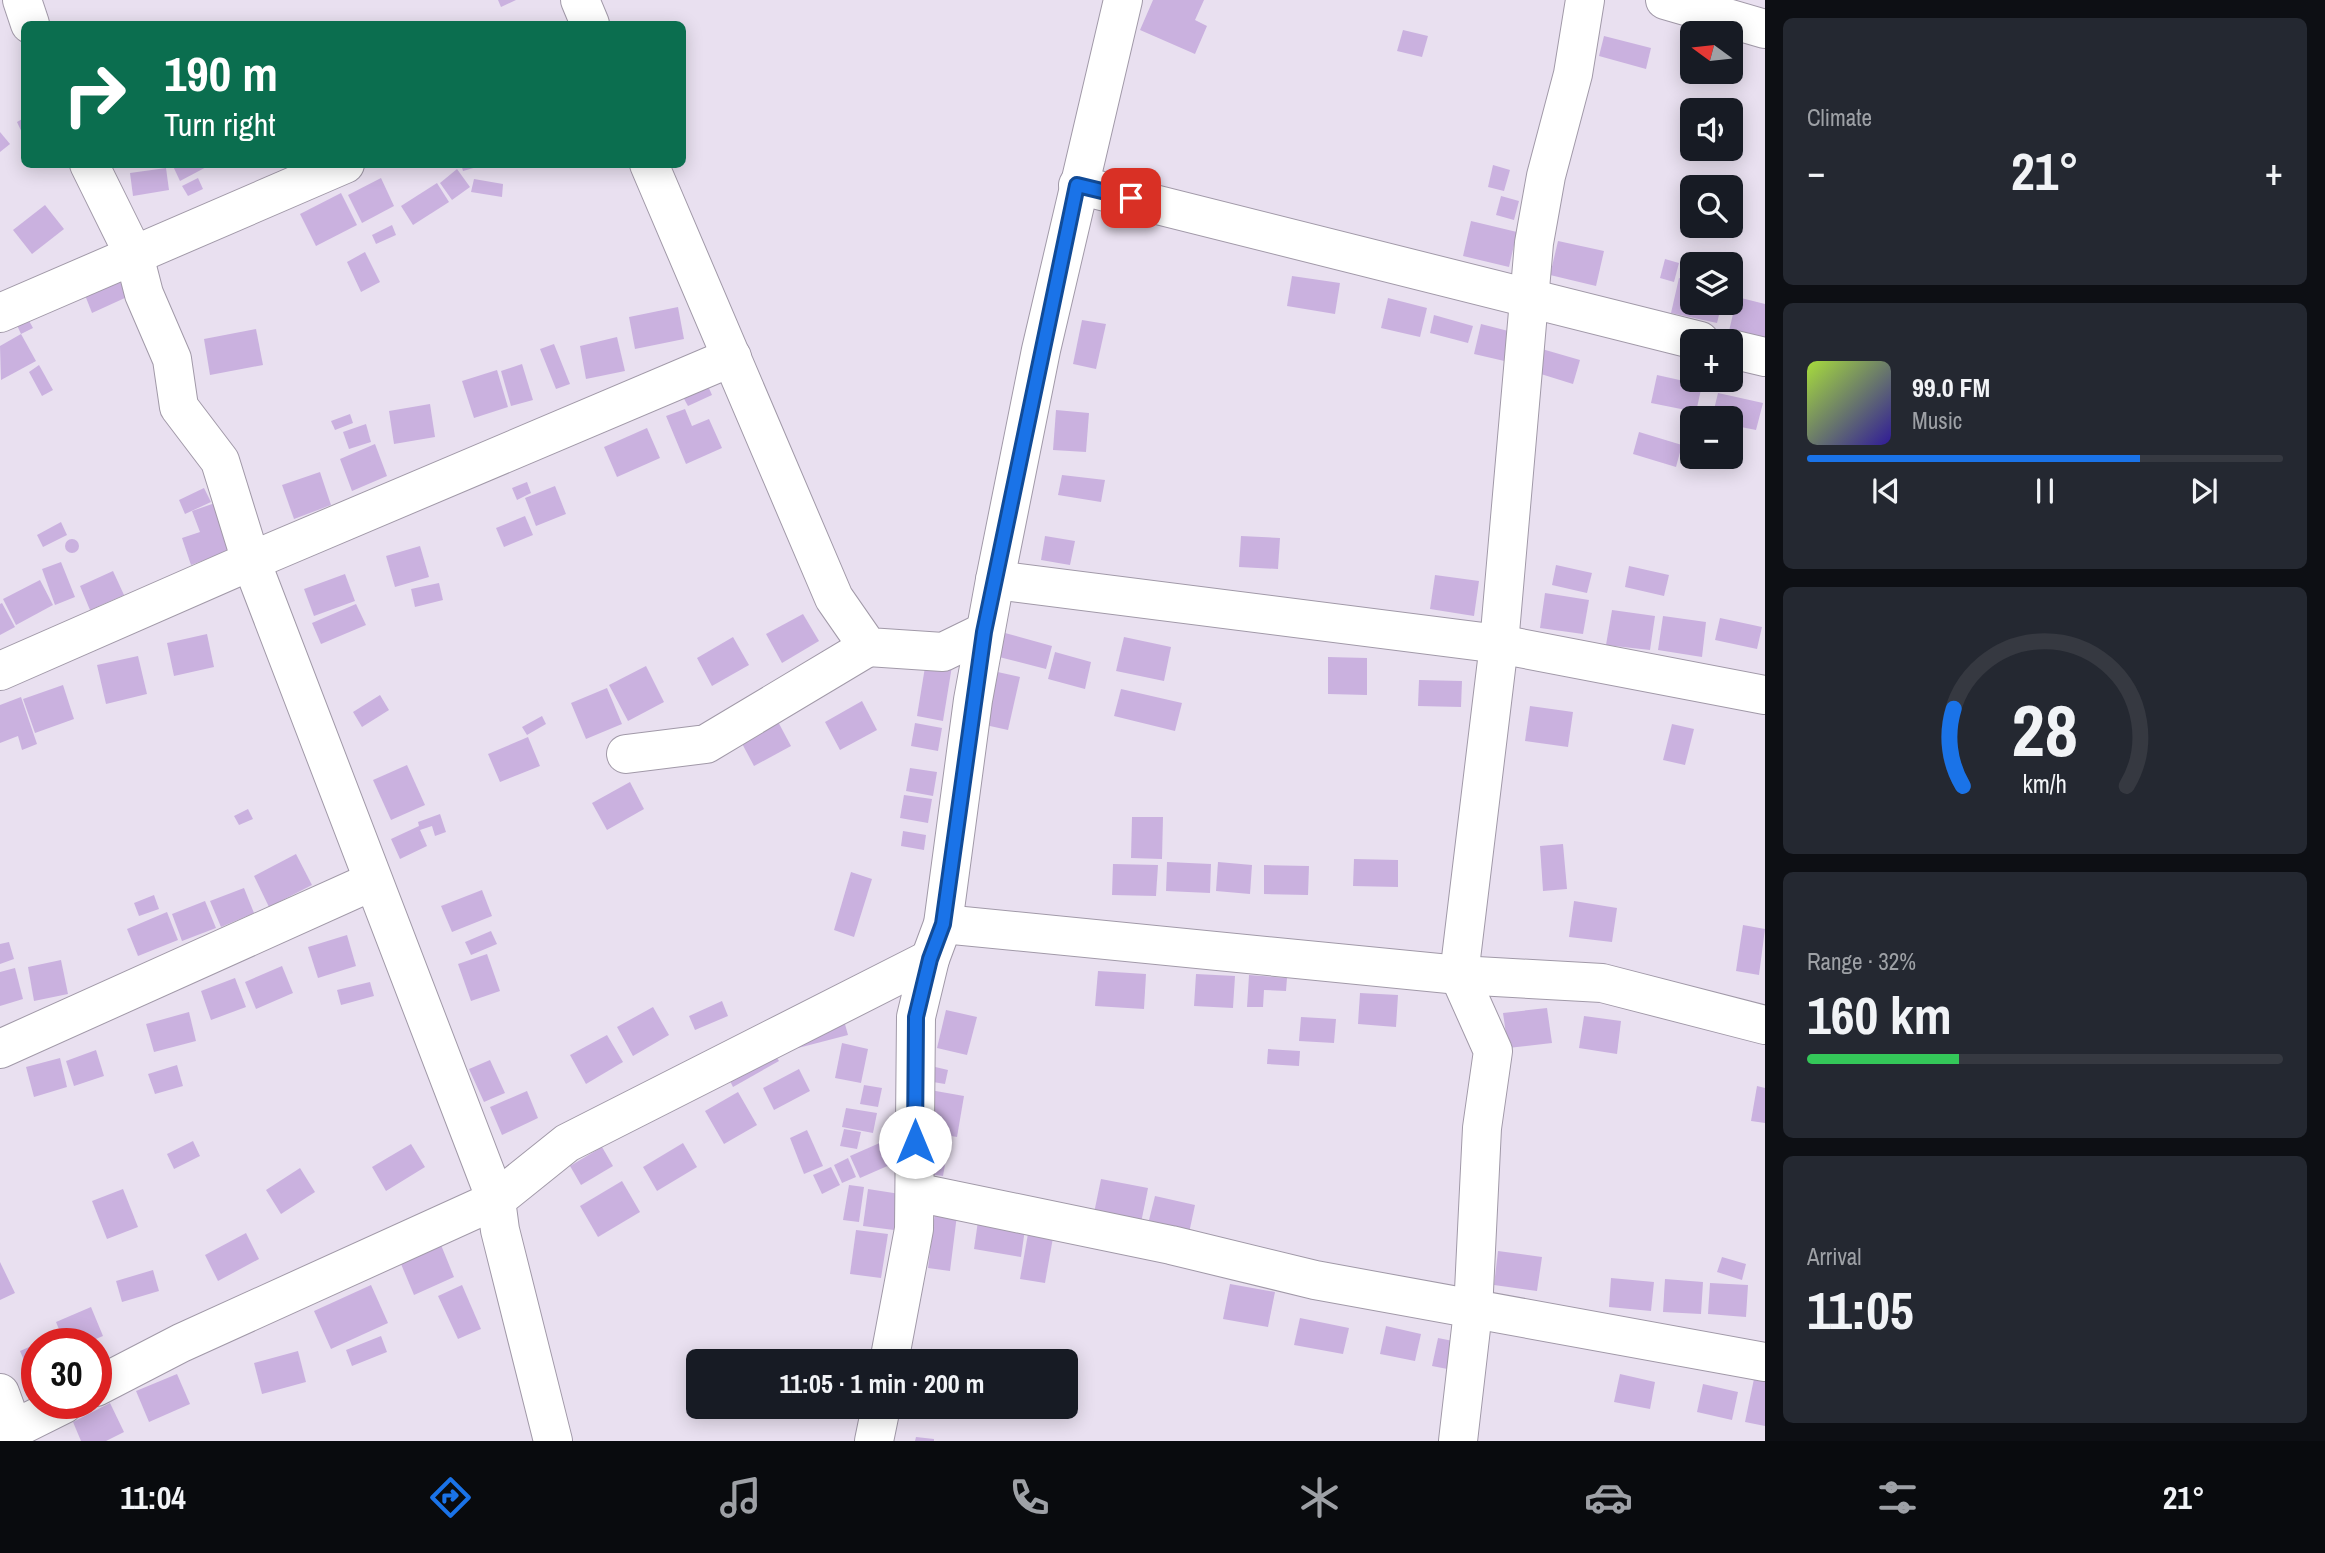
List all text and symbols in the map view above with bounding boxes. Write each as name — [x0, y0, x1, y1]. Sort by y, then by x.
north arrow — [1680, 21, 1743, 84]
map controls — [1680, 21, 1743, 469]
text: 190 m — [164, 40, 278, 106]
icon: right — [49, 49, 140, 140]
button: sound — [1680, 98, 1743, 161]
text: Climate — [1807, 102, 1872, 133]
text: Turn right — [164, 103, 276, 146]
text: 21° — [2011, 136, 2079, 206]
text: − — [1807, 146, 1825, 197]
text: + — [2265, 146, 2283, 197]
pin — [1101, 168, 1161, 228]
button: search — [1680, 175, 1743, 238]
icon: arrive — [1112, 179, 1150, 217]
button: layers — [1680, 252, 1743, 315]
button: + — [1680, 329, 1743, 392]
text: 99.0 FM — [1912, 370, 1990, 405]
text: Music — [1912, 405, 1962, 436]
button: − — [1680, 406, 1743, 469]
icon: previous — [1867, 472, 1905, 510]
icon: pause — [2026, 472, 2064, 510]
icon: next — [2185, 472, 2223, 510]
text: 28 — [2012, 682, 2078, 780]
text: km/h — [2023, 767, 2067, 801]
text: Range · 32% — [1807, 946, 1916, 977]
text: 160 km — [1807, 980, 1952, 1050]
position arrow — [878, 1105, 952, 1179]
text: Arrival — [1807, 1241, 1862, 1272]
text: 11:05 — [1807, 1275, 1914, 1345]
speed limit sign: 30 — [21, 1328, 112, 1419]
text: 11:05 · 1 min · 200 m — [779, 1366, 985, 1401]
icon: directions — [426, 1473, 475, 1522]
icon: music — [716, 1473, 765, 1522]
icon: phone — [1005, 1473, 1054, 1522]
icon: climate — [1295, 1473, 1344, 1522]
icon: car — [1584, 1473, 1633, 1522]
icon: filters — [1873, 1473, 1922, 1522]
text: 11:04 — [120, 1476, 186, 1519]
text: 21° — [2163, 1476, 2205, 1519]

